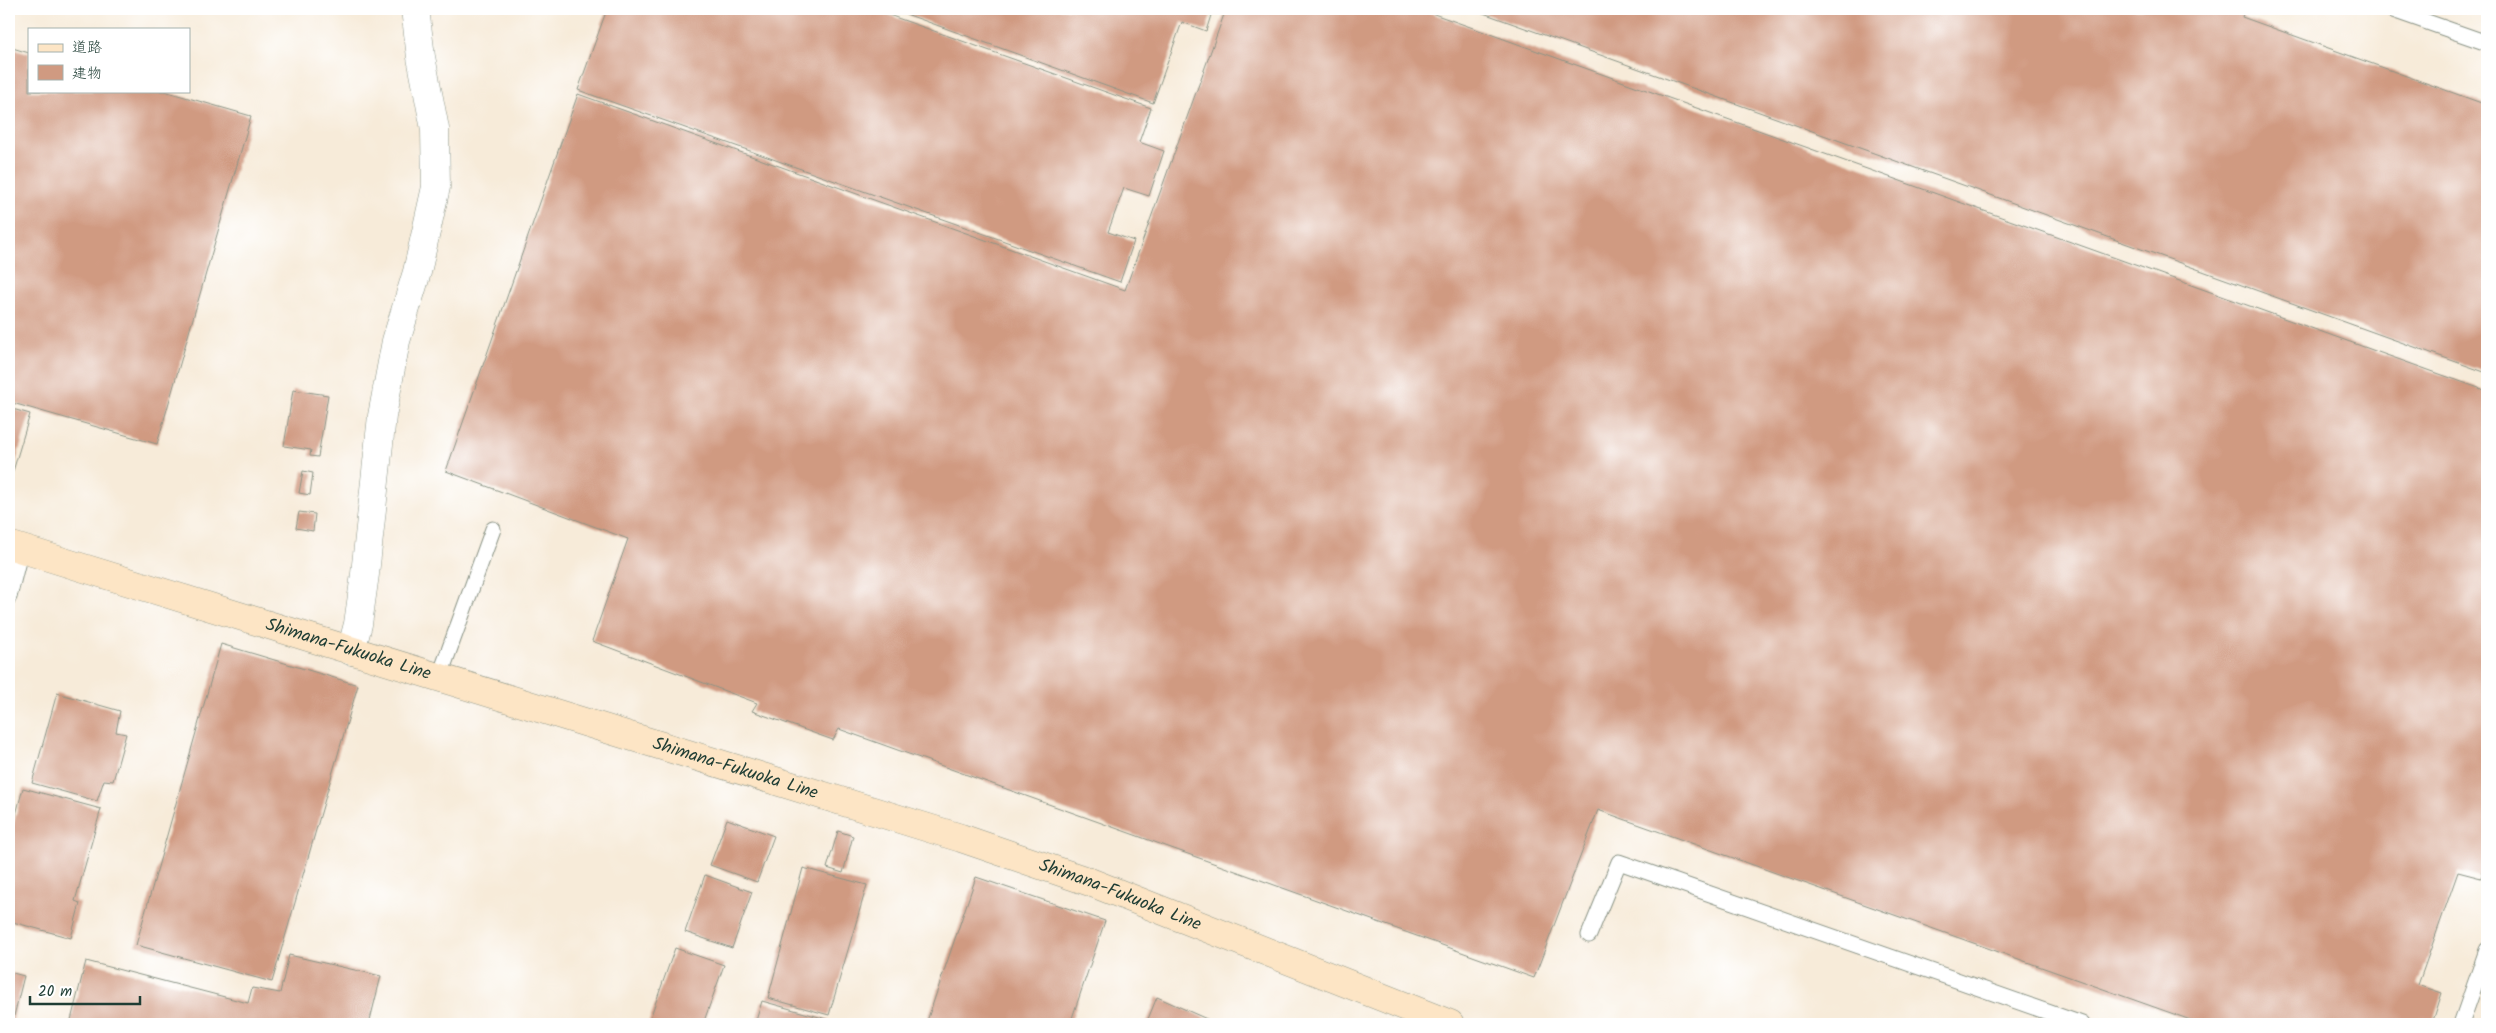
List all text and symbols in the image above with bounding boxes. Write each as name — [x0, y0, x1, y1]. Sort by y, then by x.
legend — [28, 28, 190, 92]
text: 道路 — [72, 36, 102, 60]
text: 建物 — [72, 62, 102, 86]
street label: Shimana-Fukuoka Line — [262, 610, 435, 689]
street label: Shimana-Fukuoka Line — [649, 729, 822, 808]
street label: Shimana-Fukuoka Line — [1035, 851, 1206, 939]
scale bar — [30, 973, 140, 1005]
text: 20 m — [38, 980, 72, 1004]

